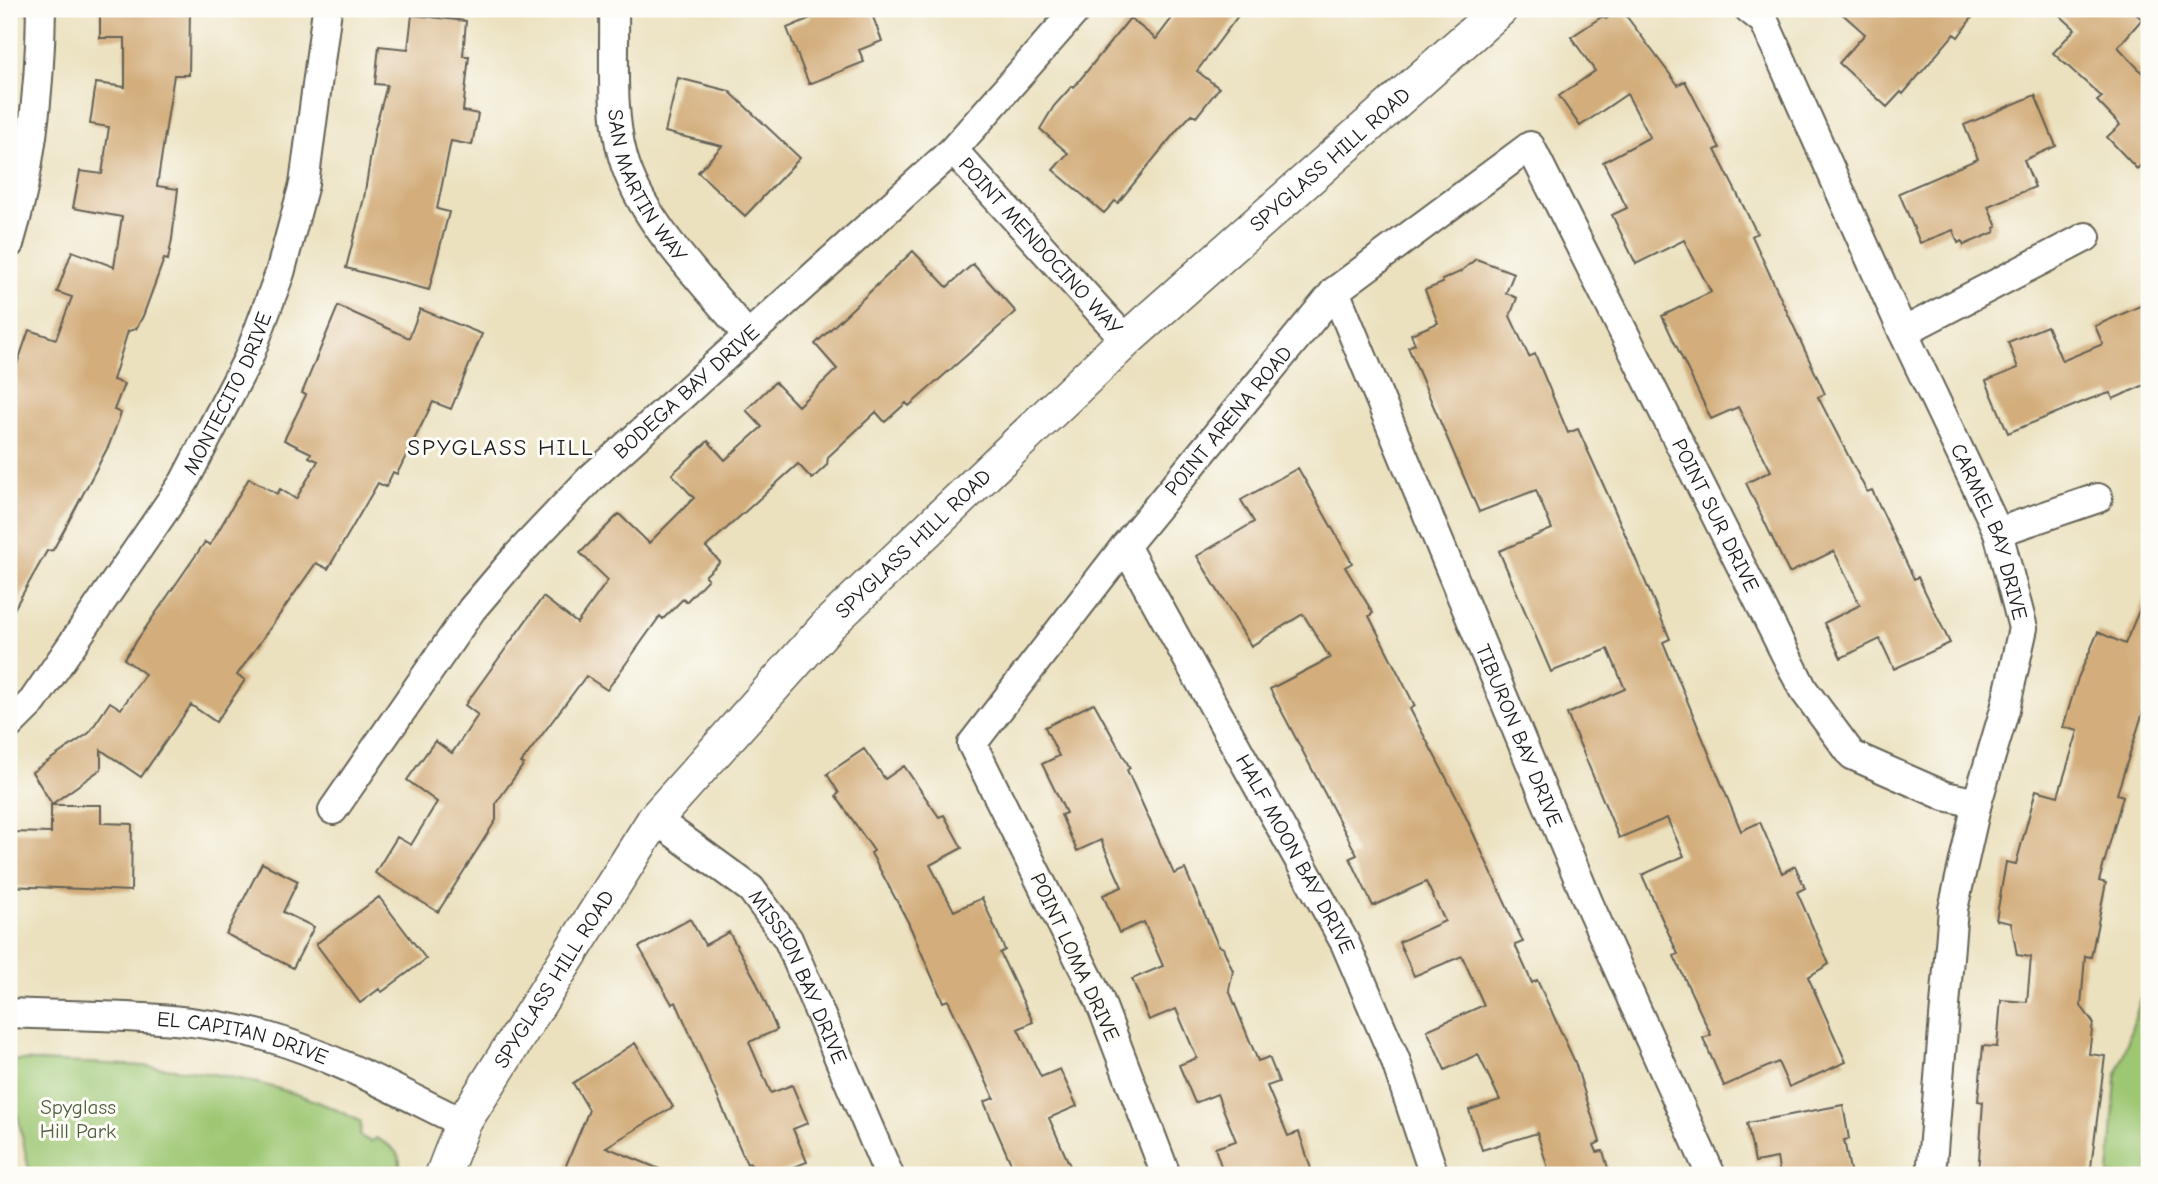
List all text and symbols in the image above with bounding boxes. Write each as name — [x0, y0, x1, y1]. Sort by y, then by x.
street label: SPYGLASS HILL ROAD — [1245, 82, 1415, 237]
street label: SAN MARTIN WAY — [603, 108, 692, 267]
street label: POINT MENDOCINO WAY — [954, 152, 1128, 340]
street label: MONTECITO DRIVE — [178, 309, 276, 478]
street label: BODEGA BAY DRIVE — [609, 320, 764, 464]
street label: POINT ARENA ROAD — [1160, 341, 1297, 500]
district label: SPYGLASS HILL — [407, 434, 595, 461]
street label: POINT SUR DRIVE — [1667, 435, 1764, 596]
street label: CARMEL BAY DRIVE — [1946, 440, 2032, 622]
street label: SPYGLASS HILL ROAD — [830, 464, 996, 623]
street label: TIBURON BAY DRIVE — [1471, 641, 1568, 830]
street label: HALF MOON BAY DRIVE — [1231, 750, 1360, 957]
street label: POINT LOMA DRIVE — [1026, 869, 1124, 1045]
street label: MISSION BAY DRIVE — [744, 885, 852, 1067]
street label: SPYGLASS HILL ROAD — [489, 886, 619, 1072]
street label: EL CAPITAN DRIVE — [156, 1007, 332, 1069]
park label: Spyglass Hill Park — [40, 1095, 116, 1143]

